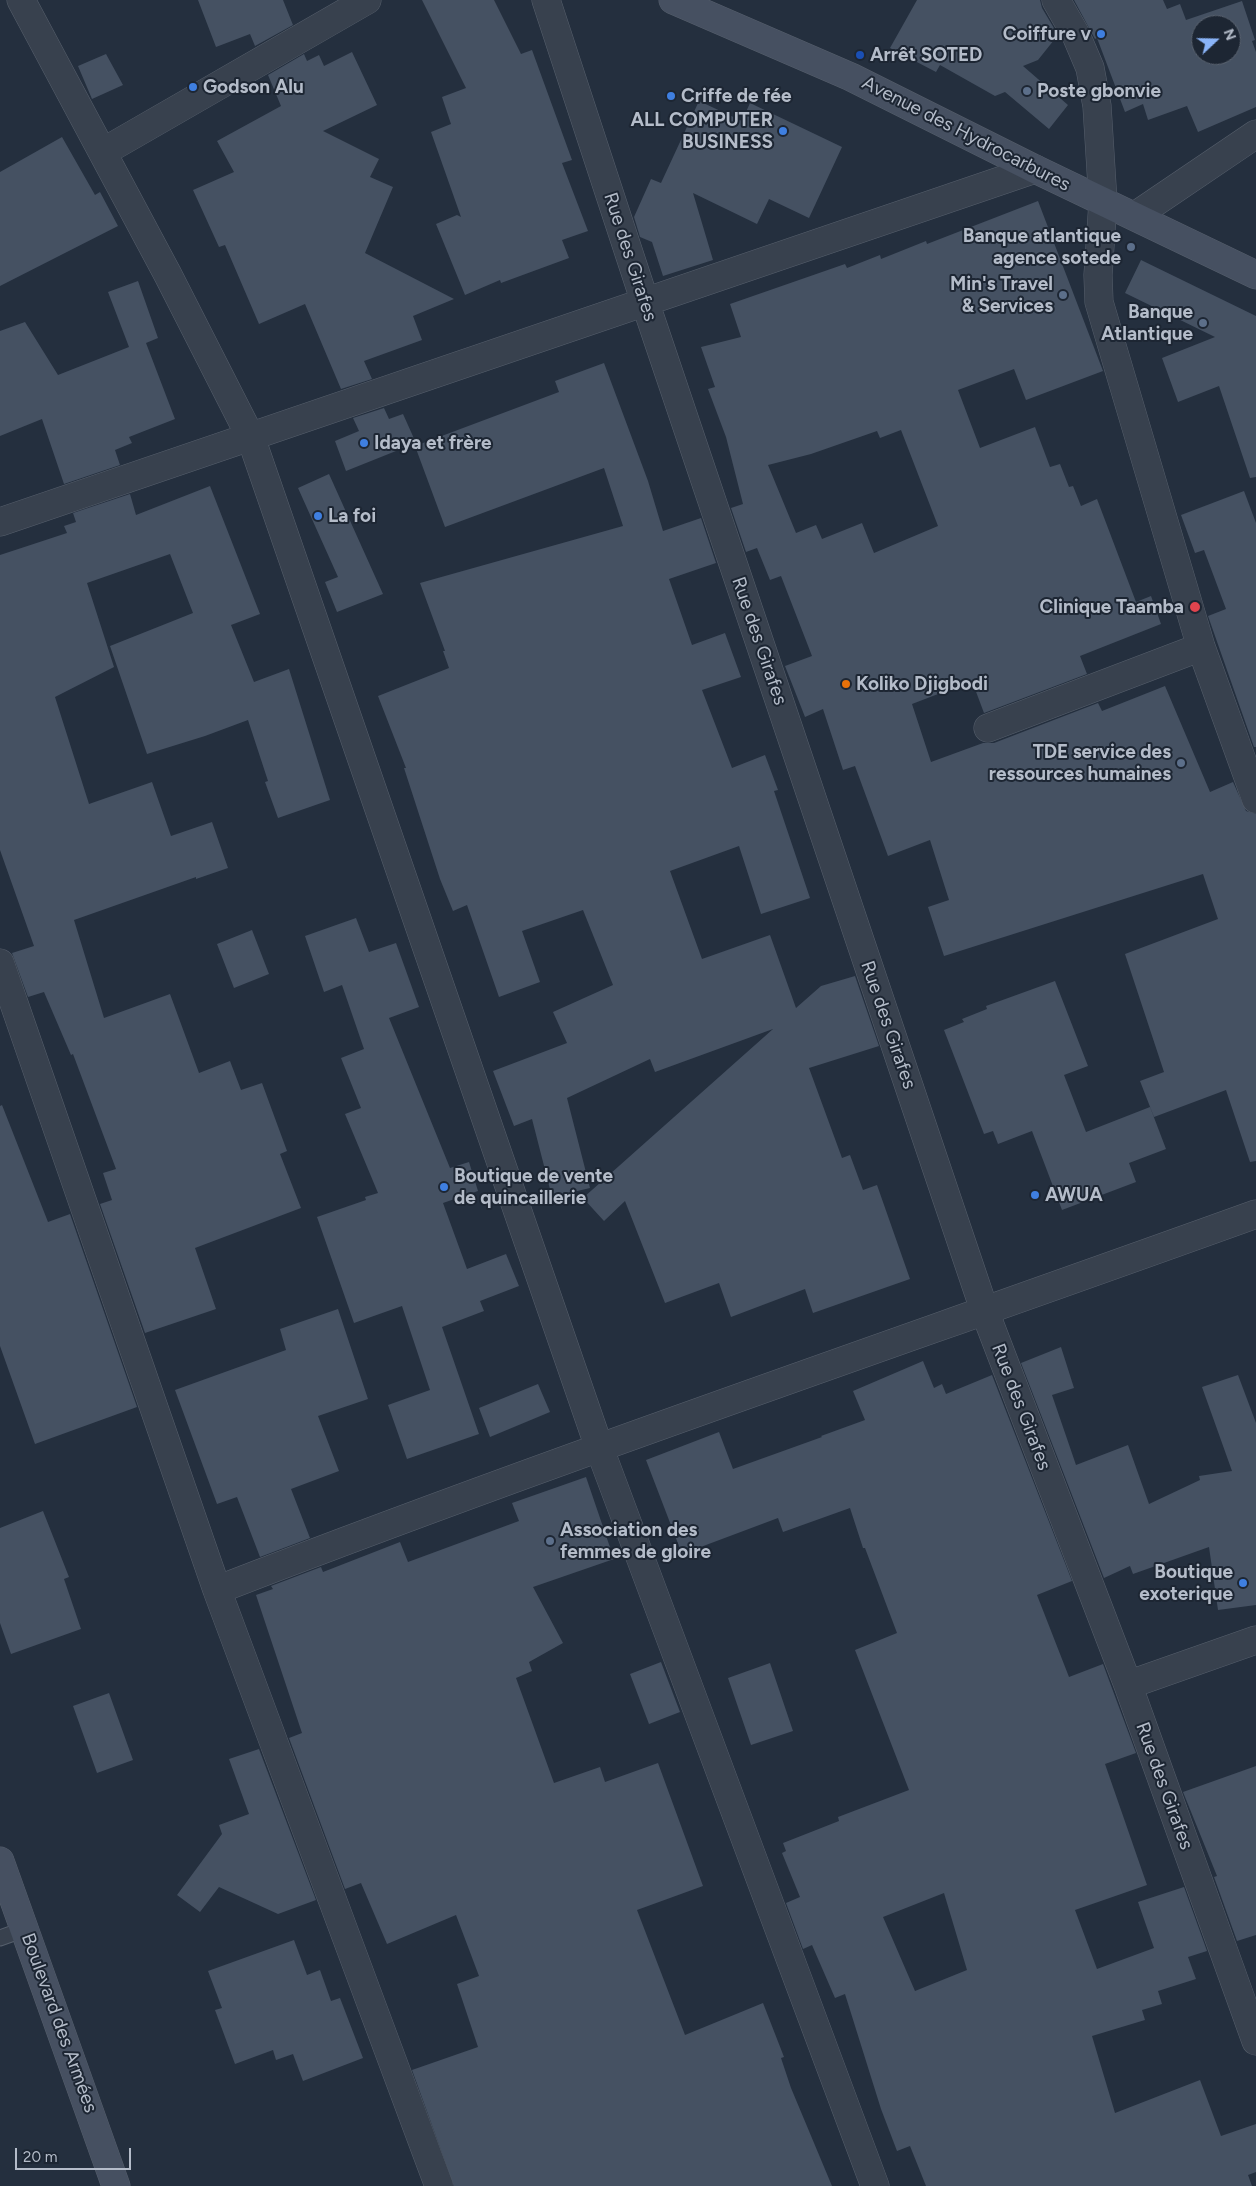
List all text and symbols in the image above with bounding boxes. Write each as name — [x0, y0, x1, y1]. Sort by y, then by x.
north arrow — [1191, 15, 1241, 65]
place label: Coiffure v — [1003, 23, 1091, 45]
text: N — [1220, 27, 1239, 43]
marker: Coiffure v — [1095, 28, 1107, 40]
place label: Arrêt SOTED — [870, 44, 982, 66]
marker: Arrêt SOTED — [854, 49, 866, 61]
street label: Avenue des Hydrocarbures — [858, 72, 1074, 196]
place label: Godson Alu — [203, 76, 304, 98]
place label: Poste gbonvie — [1037, 80, 1161, 102]
marker: Godson Alu — [187, 81, 199, 93]
place label: Criffe de fée — [681, 85, 791, 107]
marker: Poste gbonvie — [1021, 85, 1033, 97]
marker: Criffe de fée — [665, 90, 677, 102]
place label: ALL COMPUTER BUSINESS — [631, 109, 773, 153]
marker: ALL COMPUTER BUSINESS — [777, 125, 789, 137]
street label: Rue des Girafes — [598, 190, 662, 324]
place label: Banque atlantique agence sotede — [963, 225, 1121, 269]
marker: Banque atlantique agence sotede — [1125, 241, 1137, 253]
place label: Min's Travel & Services — [950, 273, 1053, 317]
marker: Min's Travel & Services — [1057, 289, 1069, 301]
place label: Banque Atlantique — [1101, 301, 1193, 345]
marker: Banque Atlantique — [1197, 317, 1209, 329]
place label: Idaya et frère — [374, 432, 492, 454]
marker: Idaya et frère — [358, 437, 370, 449]
place label: La foi — [328, 505, 376, 527]
marker: La foi — [312, 510, 324, 522]
street label: Rue des Girafes — [726, 574, 792, 708]
place label: Clinique Taamba — [1040, 596, 1184, 618]
marker: Clinique Taamba — [1188, 600, 1202, 614]
place label: Koliko Djigbodi — [856, 673, 988, 695]
marker: Koliko Djigbodi — [840, 678, 852, 690]
place label: TDE service des ressources humaines — [989, 741, 1171, 785]
marker: TDE service des ressources humaines — [1175, 757, 1187, 769]
street label: Rue des Girafes — [855, 958, 921, 1092]
place label: Boutique de vente de quincaillerie — [454, 1165, 613, 1209]
marker: Boutique de vente de quincaillerie — [438, 1181, 450, 1193]
place label: AWUA — [1045, 1184, 1103, 1206]
marker: AWUA — [1029, 1189, 1041, 1201]
street label: Rue des Girafes — [986, 1340, 1056, 1474]
place label: Association des femmes de gloire — [560, 1519, 711, 1563]
marker: Association des femmes de gloire — [544, 1535, 556, 1547]
place label: Boutique exoterique — [1139, 1561, 1233, 1605]
marker: Boutique exoterique — [1237, 1577, 1249, 1589]
street label: Rue des Girafes — [1130, 1719, 1198, 1853]
street label: Boulevard des Armées — [16, 1930, 102, 2116]
scale bar — [18, 2138, 134, 2170]
text: 20 m — [23, 2148, 57, 2166]

